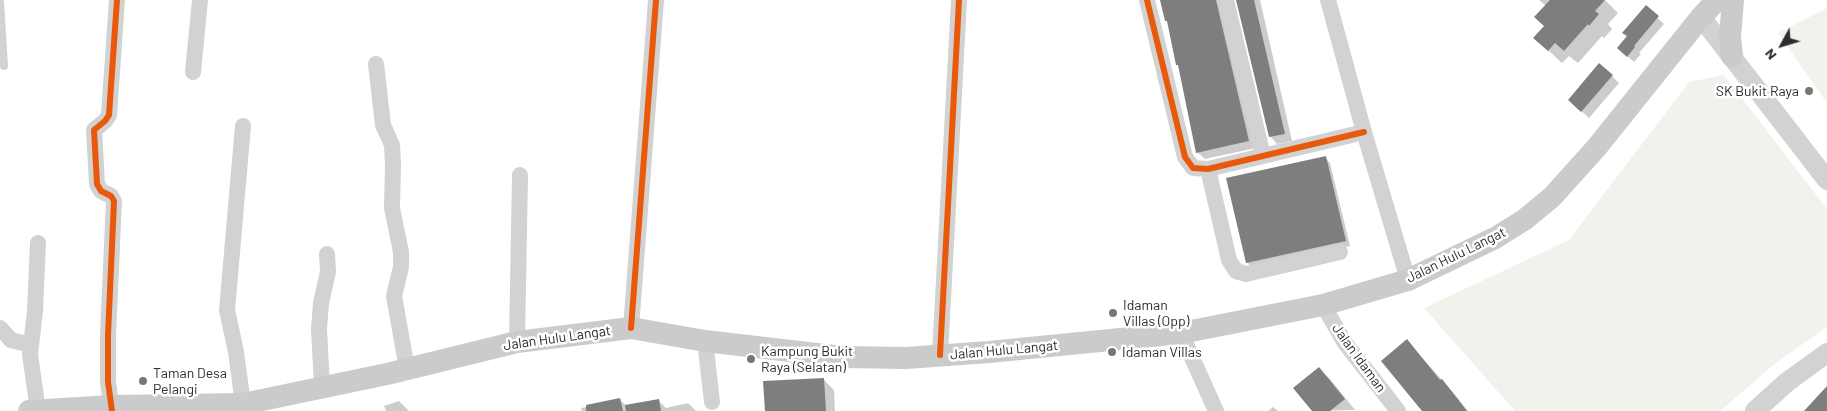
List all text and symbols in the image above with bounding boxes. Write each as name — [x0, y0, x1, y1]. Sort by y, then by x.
north arrow — [1757, 20, 1807, 70]
text: N — [1760, 46, 1779, 64]
place label: SK Bukit Raya — [1716, 83, 1799, 99]
marker: SK Bukit Raya — [1803, 85, 1815, 97]
street label: Jalan Hulu Langat — [1404, 224, 1508, 286]
place label: Idaman Villas (Opp) — [1123, 297, 1189, 330]
marker: Idaman Villas (Opp) — [1107, 307, 1119, 319]
street label: Jalan Idaman — [1329, 320, 1389, 396]
street label: Jalan Hulu Langat — [502, 322, 612, 354]
street label: Jalan Hulu Langat — [949, 337, 1059, 363]
place label: Kampung Bukit Raya (Selatan) — [761, 343, 853, 376]
place label: Idaman Villas — [1122, 344, 1202, 360]
marker: Idaman Villas — [1106, 346, 1118, 358]
marker: Kampung Bukit Raya (Selatan) — [745, 353, 757, 365]
place label: Taman Desa Pelangi — [153, 365, 227, 398]
marker: Taman Desa Pelangi — [137, 375, 149, 387]

